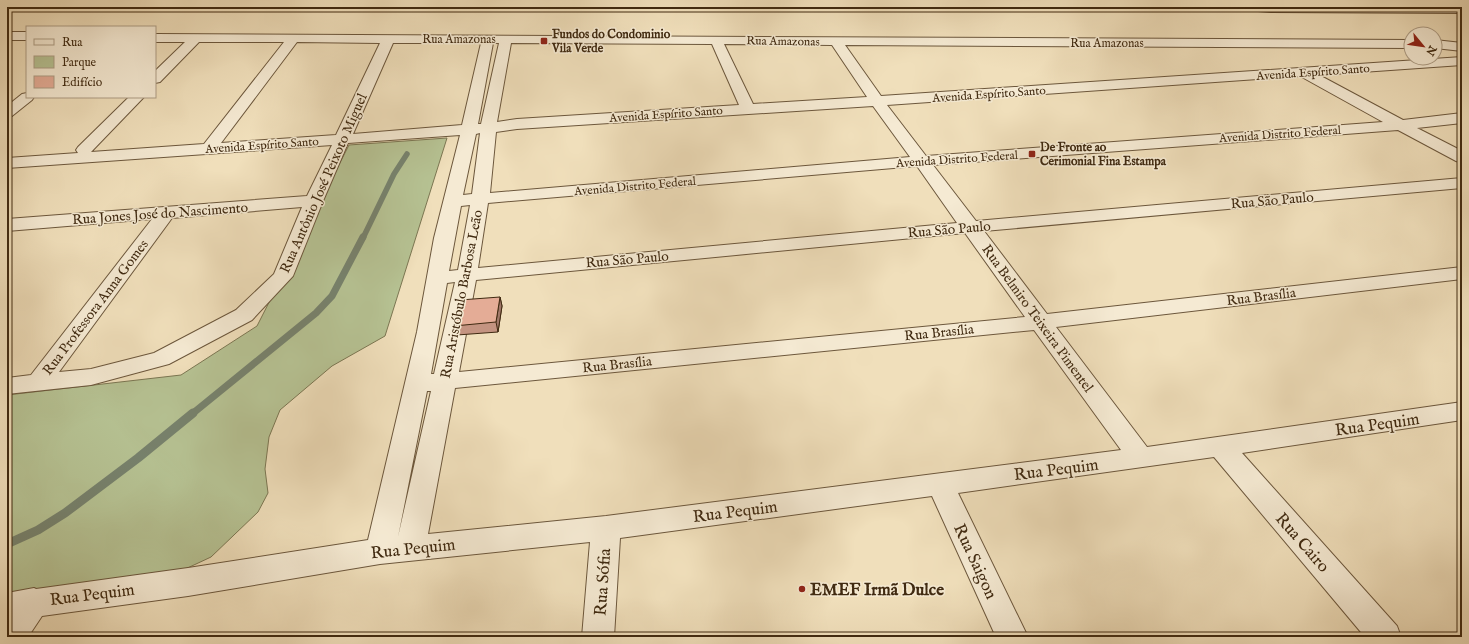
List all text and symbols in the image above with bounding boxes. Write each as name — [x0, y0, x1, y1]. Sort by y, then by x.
legend — [26, 26, 156, 98]
north arrow — [1403, 26, 1443, 66]
place label: Fundos do Condominio Vila Verde — [551, 27, 671, 56]
street label: Rua Amazonas — [422, 32, 496, 47]
street label: Rua Amazonas — [746, 33, 820, 50]
text: Rua — [62, 35, 83, 50]
marker: Fundos do Condominio Vila Verde — [539, 36, 549, 46]
street label: Rua Amazonas — [1070, 36, 1144, 51]
text: N — [1422, 42, 1440, 58]
text: Parque — [62, 55, 97, 71]
street label: Avenida Espírito Santo — [1255, 61, 1371, 85]
text: Edifício — [62, 75, 103, 90]
street label: Avenida Espírito Santo — [931, 83, 1047, 107]
street label: Rua Antônio José Peixoto Miguel — [276, 91, 372, 276]
street label: Avenida Espírito Santo — [608, 103, 724, 127]
street label: Avenida Distrito Federal — [1218, 123, 1342, 146]
street label: Avenida Espírito Santo — [204, 134, 320, 158]
place label: De Fronte ao Cerimonial Fina Estampa — [1040, 140, 1167, 170]
street label: Avenida Distrito Federal — [895, 148, 1019, 171]
marker: De Fronte ao Cerimonial Fina Estampa — [1027, 149, 1037, 159]
street label: Avenida Distrito Federal — [573, 174, 697, 199]
street label: Rua São Paulo — [1230, 188, 1315, 214]
street label: Rua Jones José do Nascimento — [71, 199, 249, 229]
street label: Rua Aristóbulo Barbosa Leão — [437, 208, 487, 380]
street label: Rua São Paulo — [907, 217, 992, 243]
street label: Rua Professora Anna Gomes — [39, 236, 153, 379]
street label: Rua Belmiro Teixeira Pimentel — [977, 241, 1097, 396]
street label: Rua São Paulo — [585, 247, 670, 273]
street label: Rua Brasília — [1225, 284, 1298, 310]
street label: Rua Brasília — [904, 320, 976, 346]
street label: Rua Brasília — [582, 352, 654, 378]
street label: Rua Pequim — [1334, 409, 1421, 442]
street label: Rua Pequim — [1013, 455, 1100, 486]
street label: Rua Pequim — [692, 497, 779, 528]
street label: Rua Cairo — [1270, 509, 1333, 577]
street label: Rua Saigon — [948, 521, 1001, 603]
street label: Rua Pequim — [370, 535, 457, 564]
street label: Rua Sófia — [591, 547, 616, 617]
street label: Rua Pequim — [49, 580, 136, 611]
place label: EMEF Irmã Dulce — [810, 580, 944, 601]
marker: EMEF Irmã Dulce — [797, 584, 807, 594]

